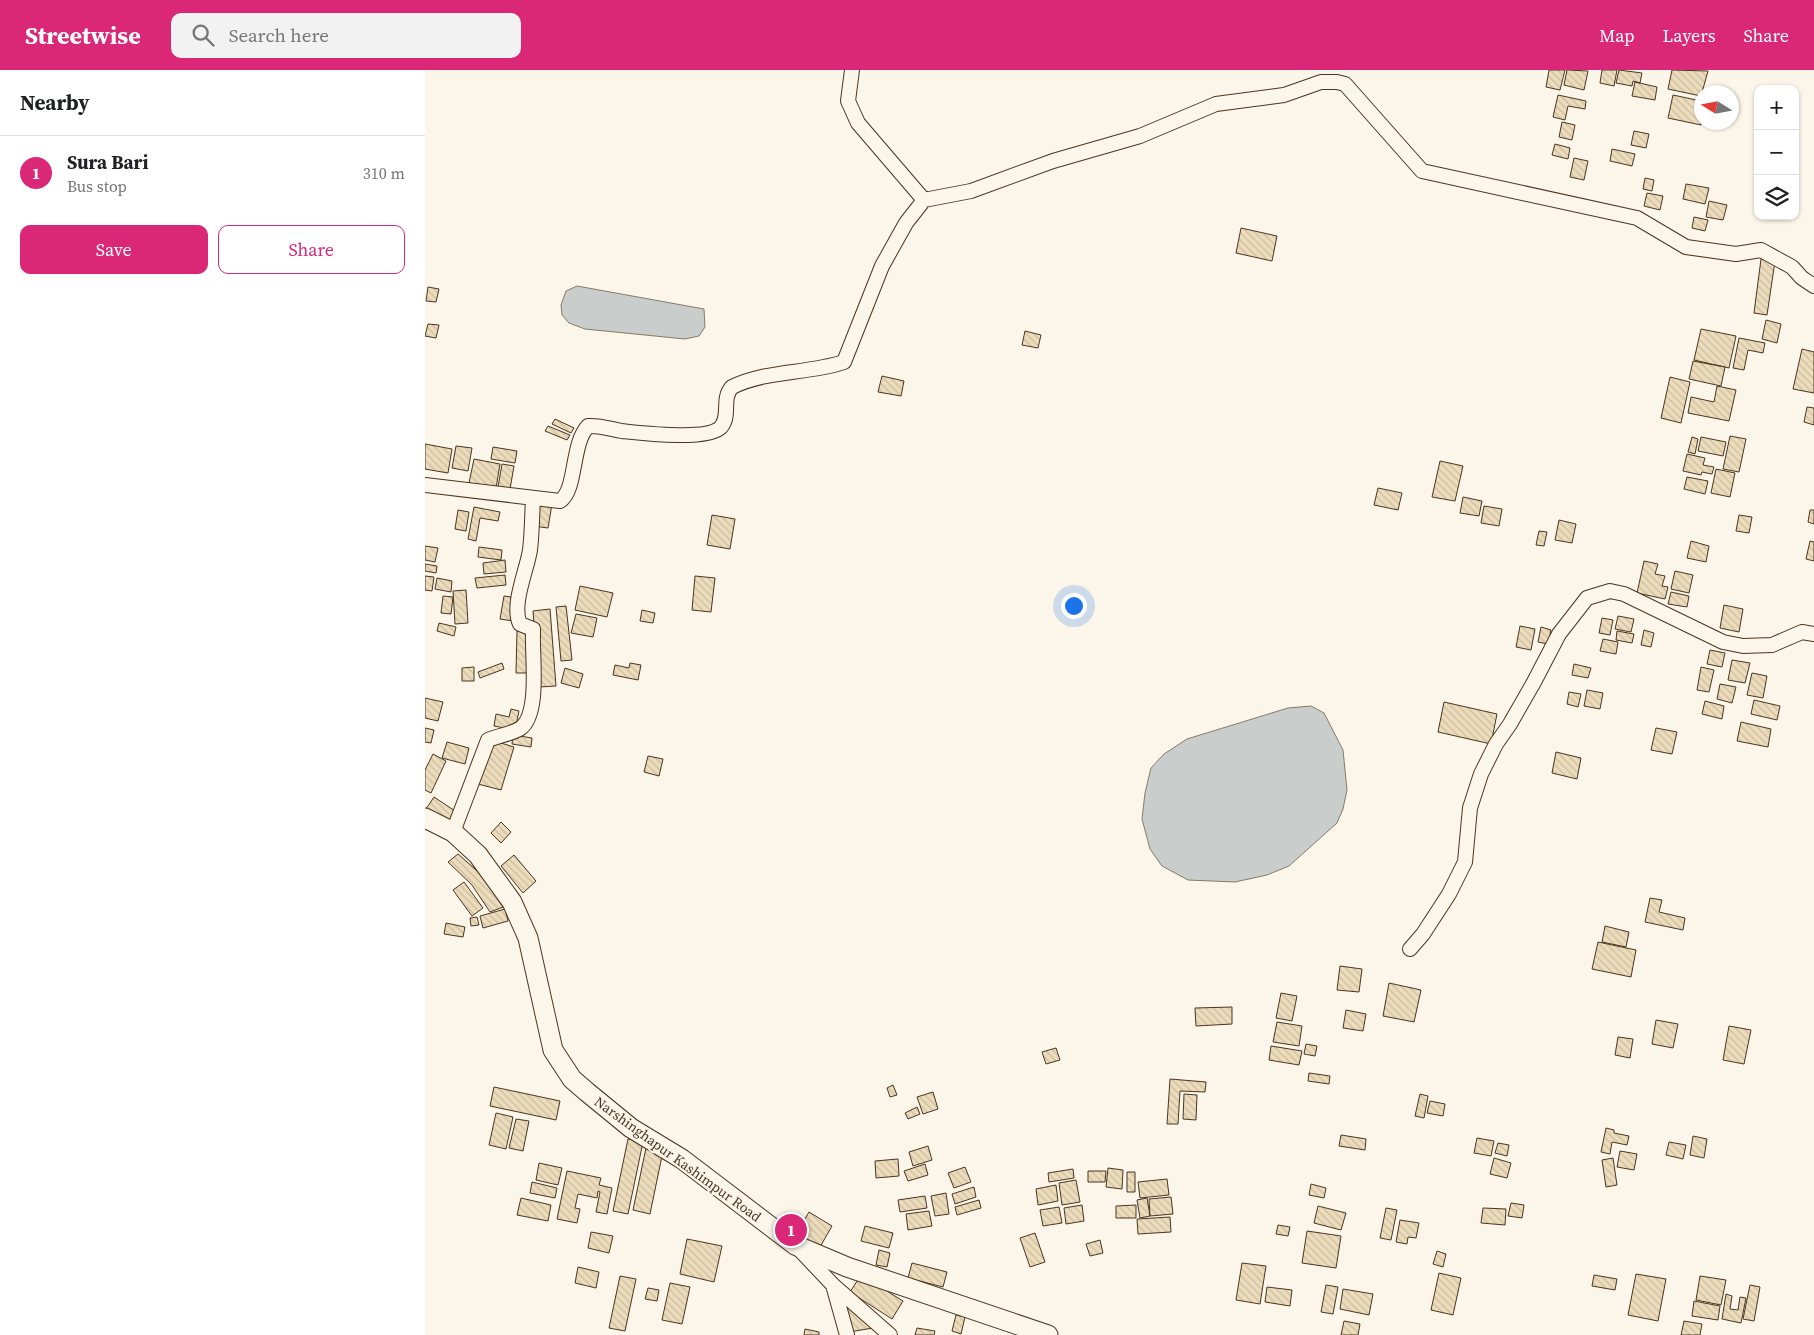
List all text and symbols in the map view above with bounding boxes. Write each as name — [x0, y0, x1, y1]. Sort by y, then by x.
search box — [171, 13, 521, 58]
text: Streetwise — [25, 19, 141, 52]
icon: search — [189, 21, 217, 49]
text: Search here — [229, 22, 329, 48]
text: Map — [1599, 23, 1634, 48]
text: Layers — [1662, 23, 1715, 48]
text: Share — [1743, 23, 1789, 48]
north arrow — [1694, 85, 1739, 130]
map controls — [1754, 85, 1799, 220]
button: + — [1754, 85, 1799, 130]
text: Nearby — [20, 88, 90, 117]
button: − — [1754, 130, 1799, 175]
text: Sura Bari — [67, 149, 148, 175]
text: 1 — [32, 162, 40, 184]
text: 310 m — [363, 162, 405, 184]
text: Bus stop — [67, 175, 127, 197]
button: layers — [1754, 175, 1799, 220]
button: Save — [20, 225, 208, 274]
button: Share — [218, 225, 405, 274]
your location — [1061, 593, 1087, 619]
street label: Narshinghapur Kashimpur Road — [590, 1092, 766, 1227]
pin: 1 — [775, 1211, 807, 1249]

